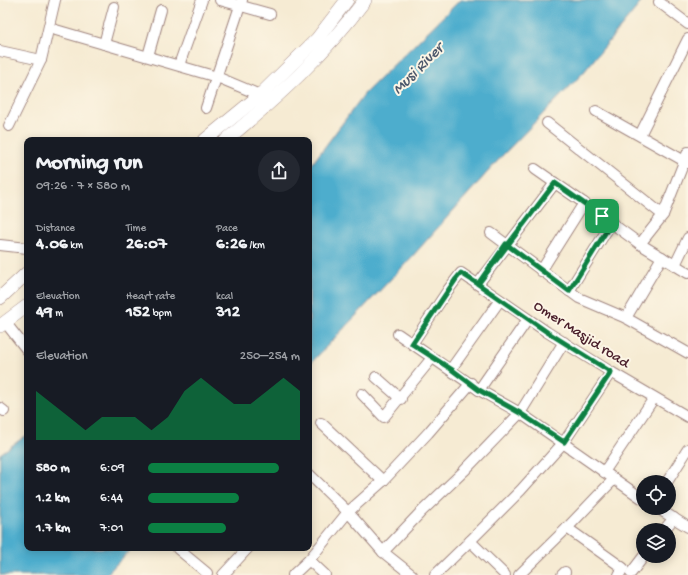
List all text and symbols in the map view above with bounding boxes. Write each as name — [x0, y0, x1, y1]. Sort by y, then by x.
water label: Musi River — [389, 38, 451, 100]
button: share — [258, 150, 300, 192]
text: Morning run — [36, 151, 142, 177]
text: 09:26 · 7 × 580 m — [36, 179, 130, 194]
pin — [585, 199, 619, 233]
icon: arrive — [591, 205, 613, 227]
text: Distance — [36, 223, 75, 235]
text: Time — [126, 223, 146, 235]
text: Pace — [216, 223, 238, 235]
text: 4.06 — [36, 235, 68, 255]
text: 26:07 — [126, 235, 167, 255]
text: 6:26 — [216, 235, 247, 255]
text: km — [68, 240, 83, 252]
text: /km — [247, 240, 265, 252]
text: Elevation — [36, 291, 80, 303]
text: Heart rate — [126, 291, 175, 303]
text: kcal — [216, 291, 233, 303]
street label: Omer Masjid road — [530, 297, 633, 373]
text: 49 — [36, 303, 53, 323]
text: 152 — [126, 303, 150, 323]
text: 312 — [216, 303, 240, 323]
text: m — [53, 308, 63, 320]
text: bpm — [150, 308, 172, 320]
text: Elevation — [36, 349, 88, 364]
text: 250–254 m — [240, 349, 300, 364]
text: 580 m — [36, 461, 70, 476]
text: 6:09 — [100, 461, 125, 476]
map controls — [636, 475, 676, 563]
button: locate — [636, 475, 676, 515]
text: 1.2 km — [36, 491, 70, 506]
text: 6:44 — [100, 491, 123, 506]
text: 1.7 km — [36, 521, 70, 536]
text: 7:01 — [100, 521, 123, 536]
button: layers — [636, 523, 676, 563]

